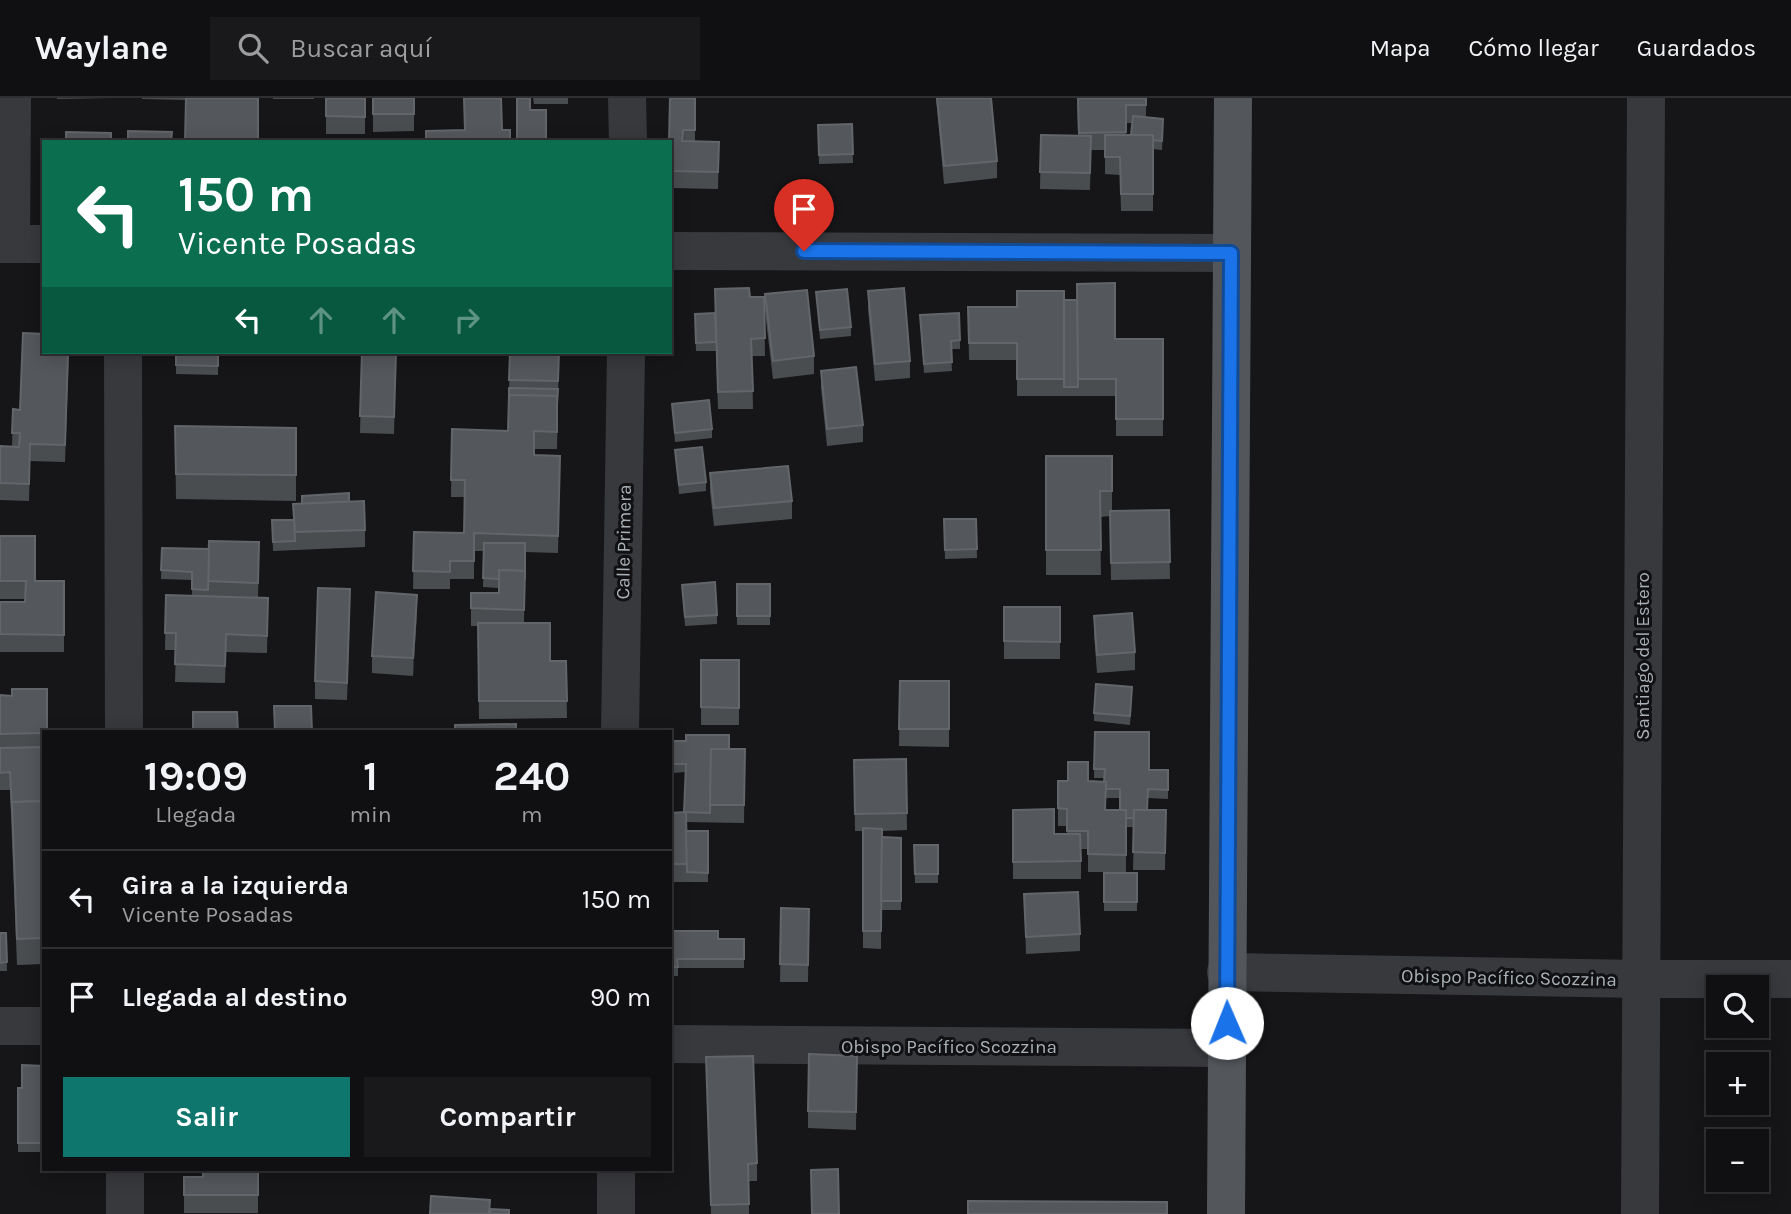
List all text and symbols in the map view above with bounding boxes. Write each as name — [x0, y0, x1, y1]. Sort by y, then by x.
search box — [210, 17, 700, 80]
text: Waylane — [35, 29, 168, 67]
icon: search — [234, 29, 272, 67]
text: Buscar aquí — [290, 33, 432, 64]
text: Mapa — [1370, 34, 1430, 62]
text: Cómo llegar — [1468, 34, 1599, 62]
text: Guardados — [1637, 34, 1756, 62]
text: 150 m — [178, 166, 314, 223]
icon: left — [63, 168, 154, 259]
pin — [774, 179, 834, 251]
icon: arrive — [785, 190, 823, 228]
text: Vicente Posadas — [178, 225, 417, 262]
icon: left — [229, 301, 267, 339]
icon: ahead — [302, 301, 340, 339]
icon: ahead — [375, 301, 413, 339]
icon: right — [448, 301, 486, 339]
street label: Calle Primera — [612, 484, 636, 600]
street label: Santiago del Estero — [1632, 572, 1654, 740]
text: 19:09 — [144, 751, 248, 801]
text: 1 — [363, 751, 378, 801]
text: 240 — [493, 751, 570, 801]
text: Llegada — [155, 801, 236, 828]
text: min — [349, 801, 392, 828]
text: m — [521, 801, 543, 828]
text: Gira a la izquierda — [122, 870, 349, 901]
icon: left — [63, 880, 101, 918]
text: 150 m — [582, 884, 651, 915]
text: Vicente Posadas — [122, 901, 294, 928]
street label: Obispo Pacífico Scozzina — [1401, 965, 1617, 991]
map controls — [1706, 975, 1769, 1192]
button: search — [1706, 975, 1769, 1038]
icon: arrive — [63, 978, 101, 1016]
text: Llegada al destino — [122, 982, 348, 1013]
text: 90 m — [590, 982, 651, 1013]
position arrow — [1190, 986, 1264, 1060]
street label: Obispo Pacífico Scozzina — [841, 1036, 1057, 1058]
button: + — [1706, 1052, 1769, 1115]
button: Salir — [63, 1077, 350, 1157]
button: Compartir — [364, 1077, 651, 1157]
button: − — [1706, 1129, 1769, 1192]

